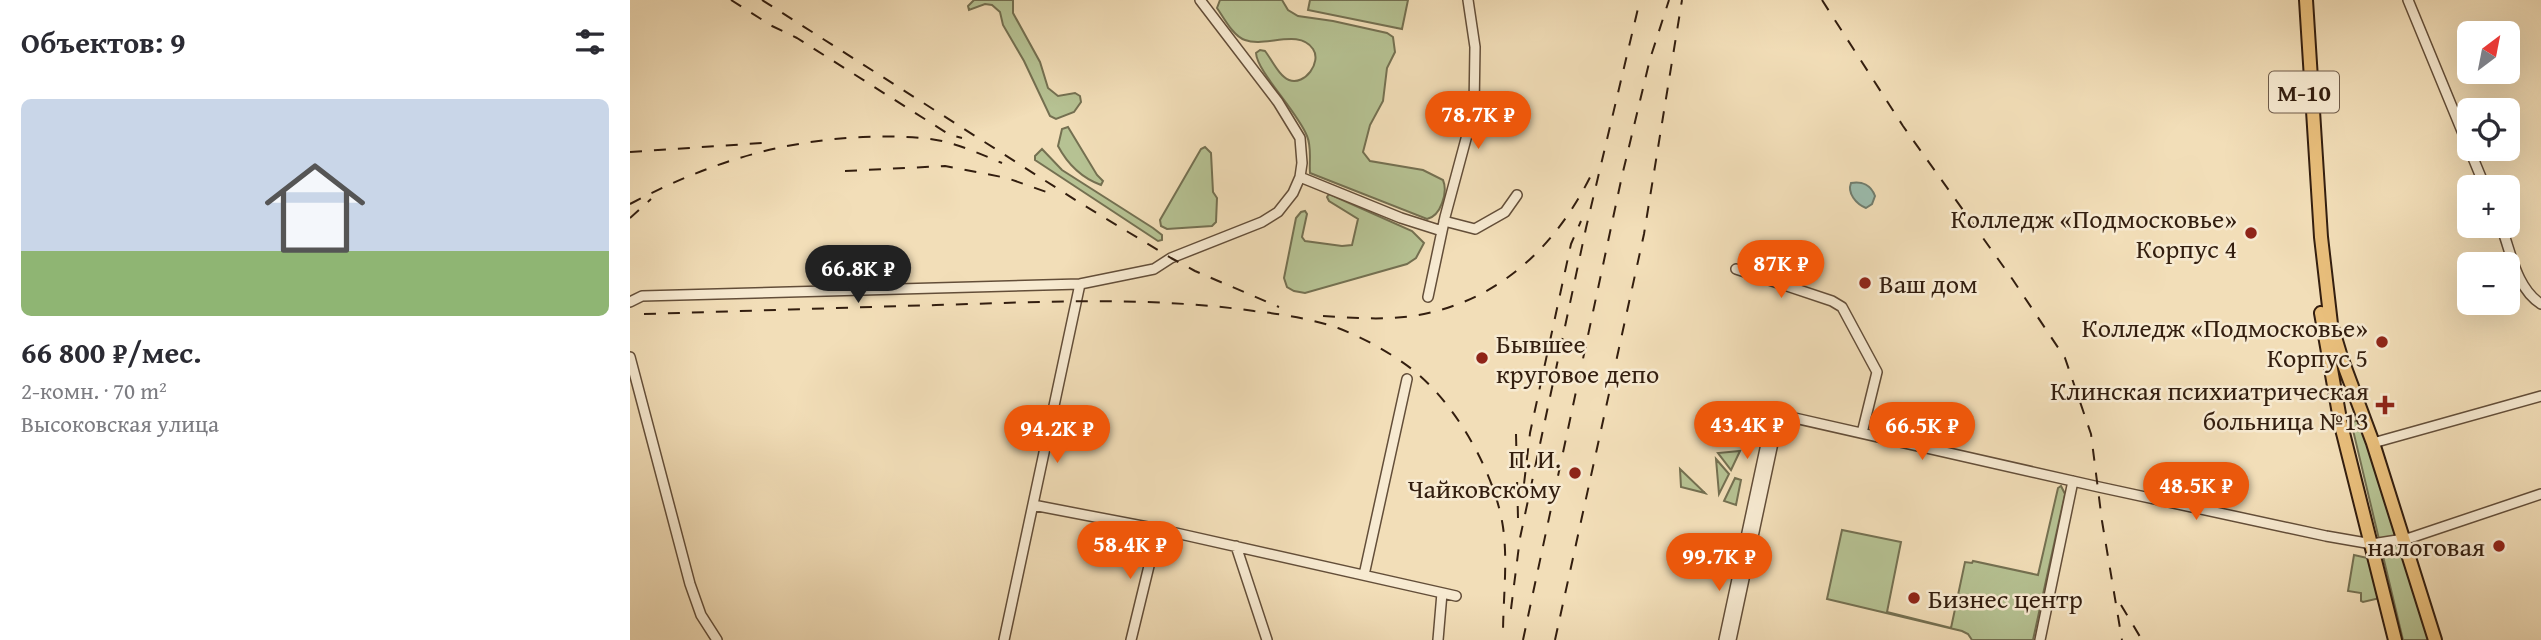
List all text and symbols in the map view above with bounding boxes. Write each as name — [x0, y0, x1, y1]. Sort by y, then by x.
text: Объектов: 9 — [21, 20, 185, 64]
north arrow — [2457, 21, 2520, 84]
map controls — [2457, 21, 2520, 315]
icon: filters — [571, 23, 609, 61]
road number: М-10 — [2269, 72, 2339, 112]
pin: 78.7K ₽ — [1413, 92, 1543, 151]
text: 78.7K ₽ — [1441, 97, 1515, 130]
button: locate — [2457, 98, 2520, 161]
icon: home — [252, 145, 378, 271]
button: + — [2457, 175, 2520, 238]
place label: Колледж «Подмосковье» Корпус 4 — [1951, 199, 2237, 268]
marker: Колледж «Подмосковье» Корпус 4 — [2243, 225, 2259, 241]
pin: 87K ₽ — [1732, 240, 1830, 300]
pin: 66.8K ₽ — [793, 246, 923, 305]
text: 87K ₽ — [1753, 246, 1809, 279]
text: 66.8K ₽ — [821, 251, 895, 284]
button: − — [2457, 252, 2520, 315]
place label: Ваш дом — [1879, 264, 1978, 303]
marker: Ваш дом — [1857, 275, 1873, 291]
place label: Колледж «Подмосковье» Корпус 5 — [2082, 308, 2368, 377]
place label: Бывшее круговое депо — [1496, 324, 1659, 393]
text: 66 800 ₽/мес. — [21, 330, 202, 374]
marker: Колледж «Подмосковье» Корпус 5 — [2374, 334, 2390, 350]
marker: Бывшее круговое депо — [1474, 350, 1490, 366]
place label: Клинская психиатрическая больница №13 — [2050, 371, 2369, 440]
text: 2-комн. · 70 m² — [21, 374, 167, 407]
marker: Клинская психиатрическая больница №13 — [2375, 395, 2395, 415]
pin: 43.4K ₽ — [1682, 402, 1812, 461]
pin: 66.5K ₽ — [1857, 402, 1987, 462]
pin: 94.2K ₽ — [992, 406, 1122, 465]
text: Высоковская улица — [21, 407, 219, 440]
text: 43.4K ₽ — [1710, 407, 1784, 440]
text: 66.5K ₽ — [1885, 408, 1959, 441]
text: 94.2K ₽ — [1020, 411, 1094, 444]
place label: П. И. Чайковскому — [1408, 439, 1561, 508]
pin: 48.5K ₽ — [2131, 462, 2261, 522]
marker: П. И. Чайковскому — [1567, 465, 1583, 481]
text: 48.5K ₽ — [2159, 468, 2233, 501]
pin: 58.4K ₽ — [1065, 522, 1195, 581]
text: 58.4K ₽ — [1093, 527, 1167, 560]
place label: налоговая — [2367, 527, 2485, 566]
pin: 99.7K ₽ — [1654, 534, 1784, 593]
marker: налоговая — [2491, 538, 2507, 554]
text: 99.7K ₽ — [1682, 539, 1756, 572]
place label: Бизнес центр — [1928, 579, 2083, 618]
marker: Бизнес центр — [1906, 590, 1922, 606]

